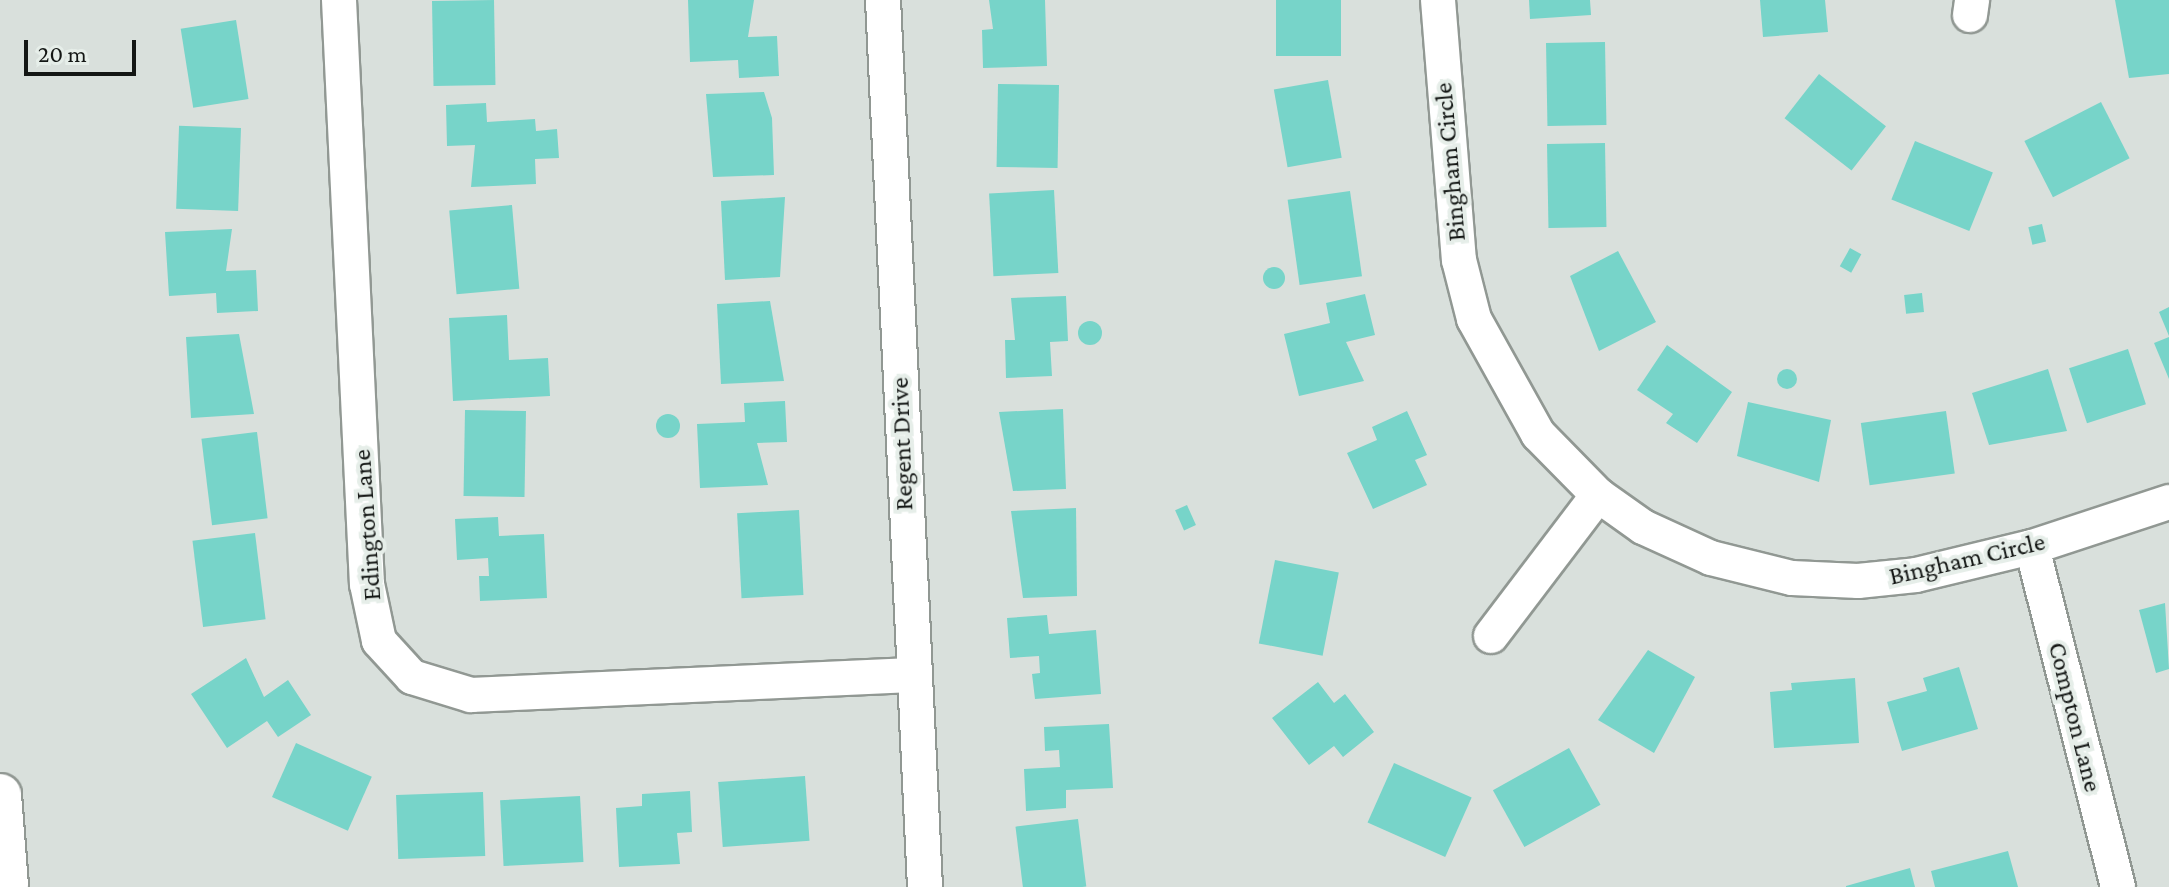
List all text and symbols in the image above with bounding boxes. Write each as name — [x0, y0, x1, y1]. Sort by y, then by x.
scale bar — [28, 24, 140, 74]
text: 20 m — [38, 40, 87, 67]
street label: Bingham Circle — [1428, 81, 1472, 243]
street label: Regent Drive — [884, 377, 920, 511]
street label: Edington Lane — [346, 448, 388, 602]
street label: Bingham Circle — [1886, 526, 2048, 592]
street label: Compton Lane — [2041, 639, 2109, 795]

